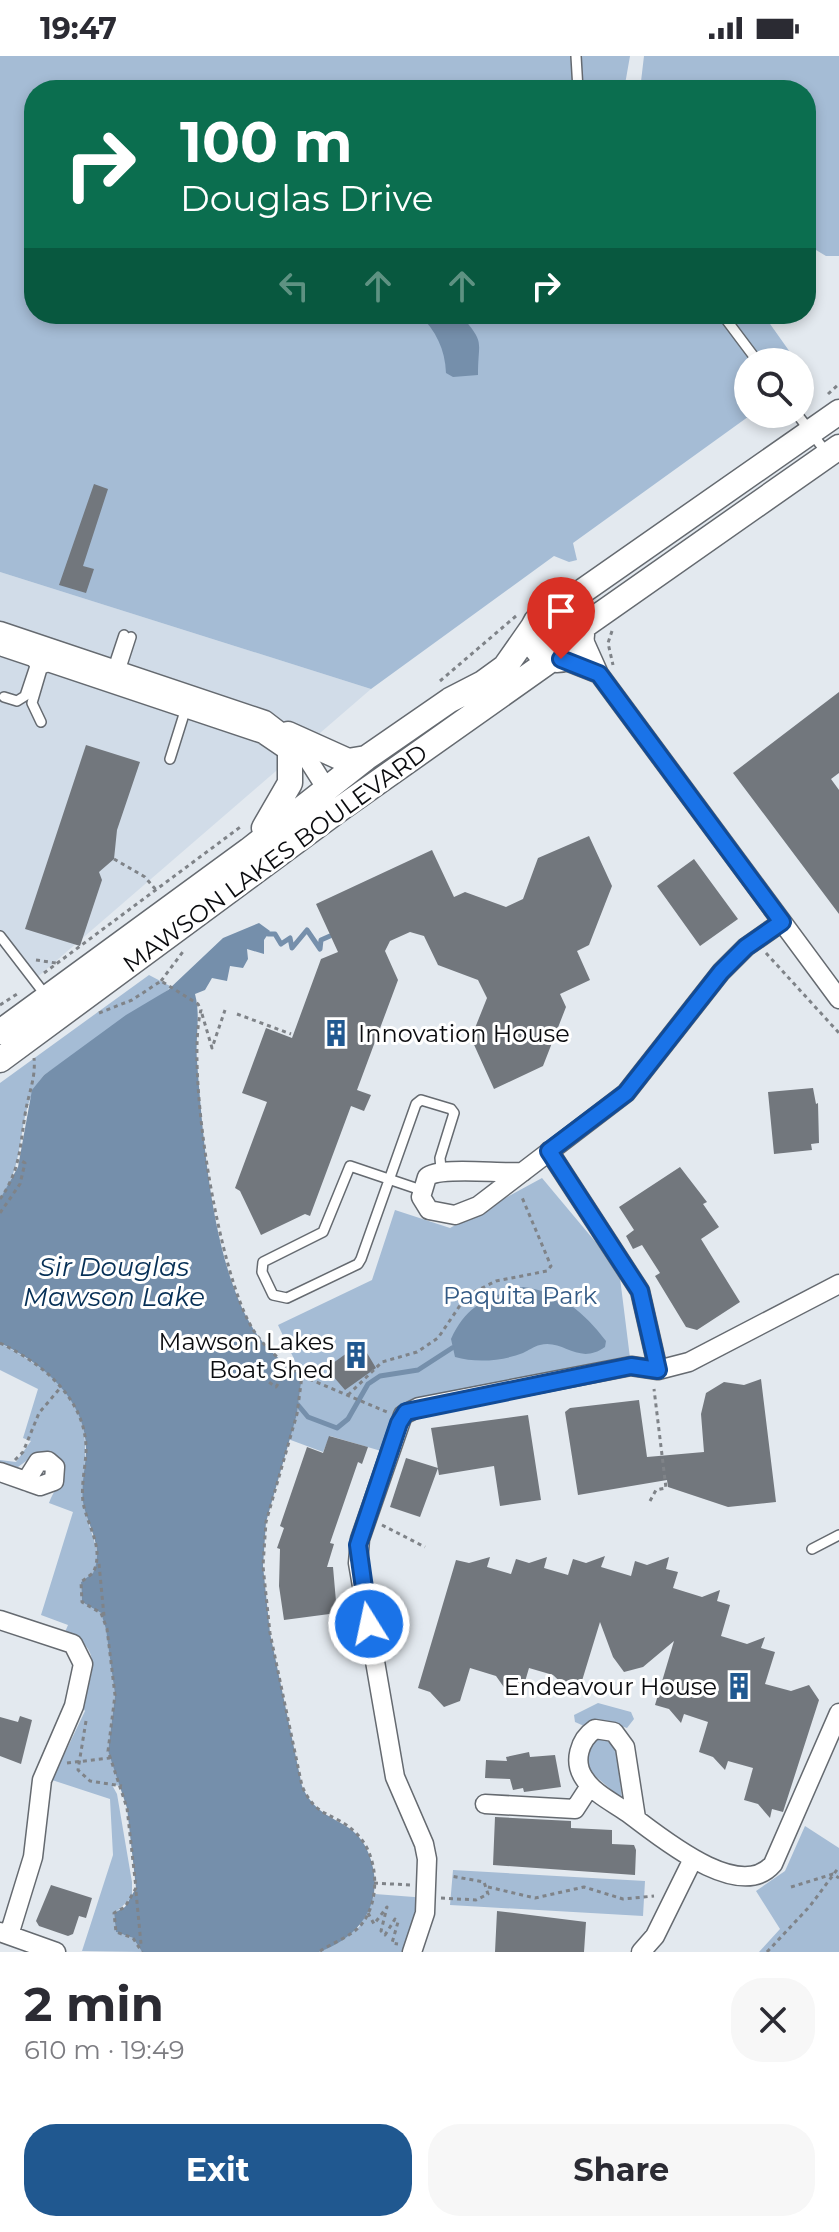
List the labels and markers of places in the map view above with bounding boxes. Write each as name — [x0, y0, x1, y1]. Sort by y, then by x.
pin — [527, 577, 595, 659]
building icon: Innovation House — [321, 1018, 351, 1048]
place label: Innovation House — [358, 1019, 570, 1048]
place label: Mawson Lakes Boat Shed — [159, 1327, 334, 1384]
building icon: Mawson Lakes Boat Shed — [341, 1340, 371, 1370]
building icon: Endeavour House — [724, 1671, 754, 1701]
place label: Endeavour House — [504, 1672, 717, 1701]

